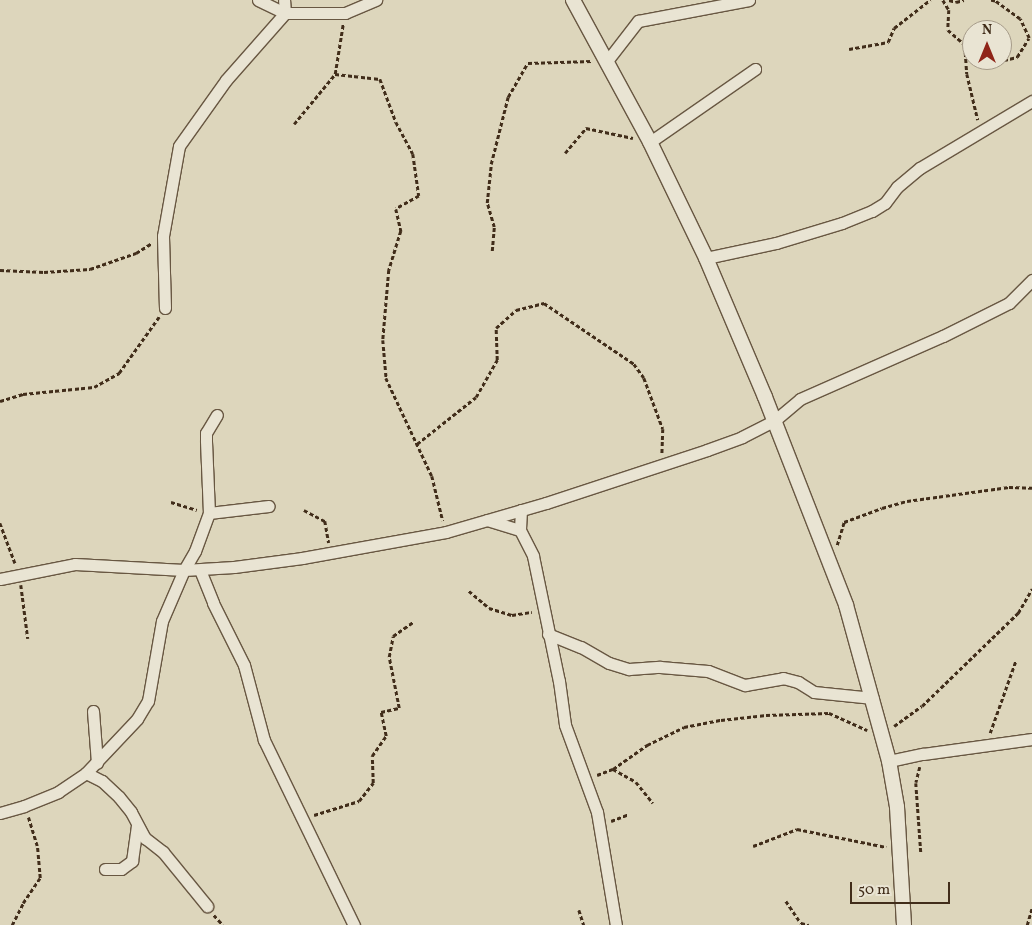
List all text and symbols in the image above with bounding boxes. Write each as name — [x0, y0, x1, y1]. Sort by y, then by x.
north arrow — [962, 20, 1012, 70]
text: N — [982, 21, 992, 40]
scale bar — [852, 872, 952, 904]
text: 50 m — [858, 880, 890, 901]

